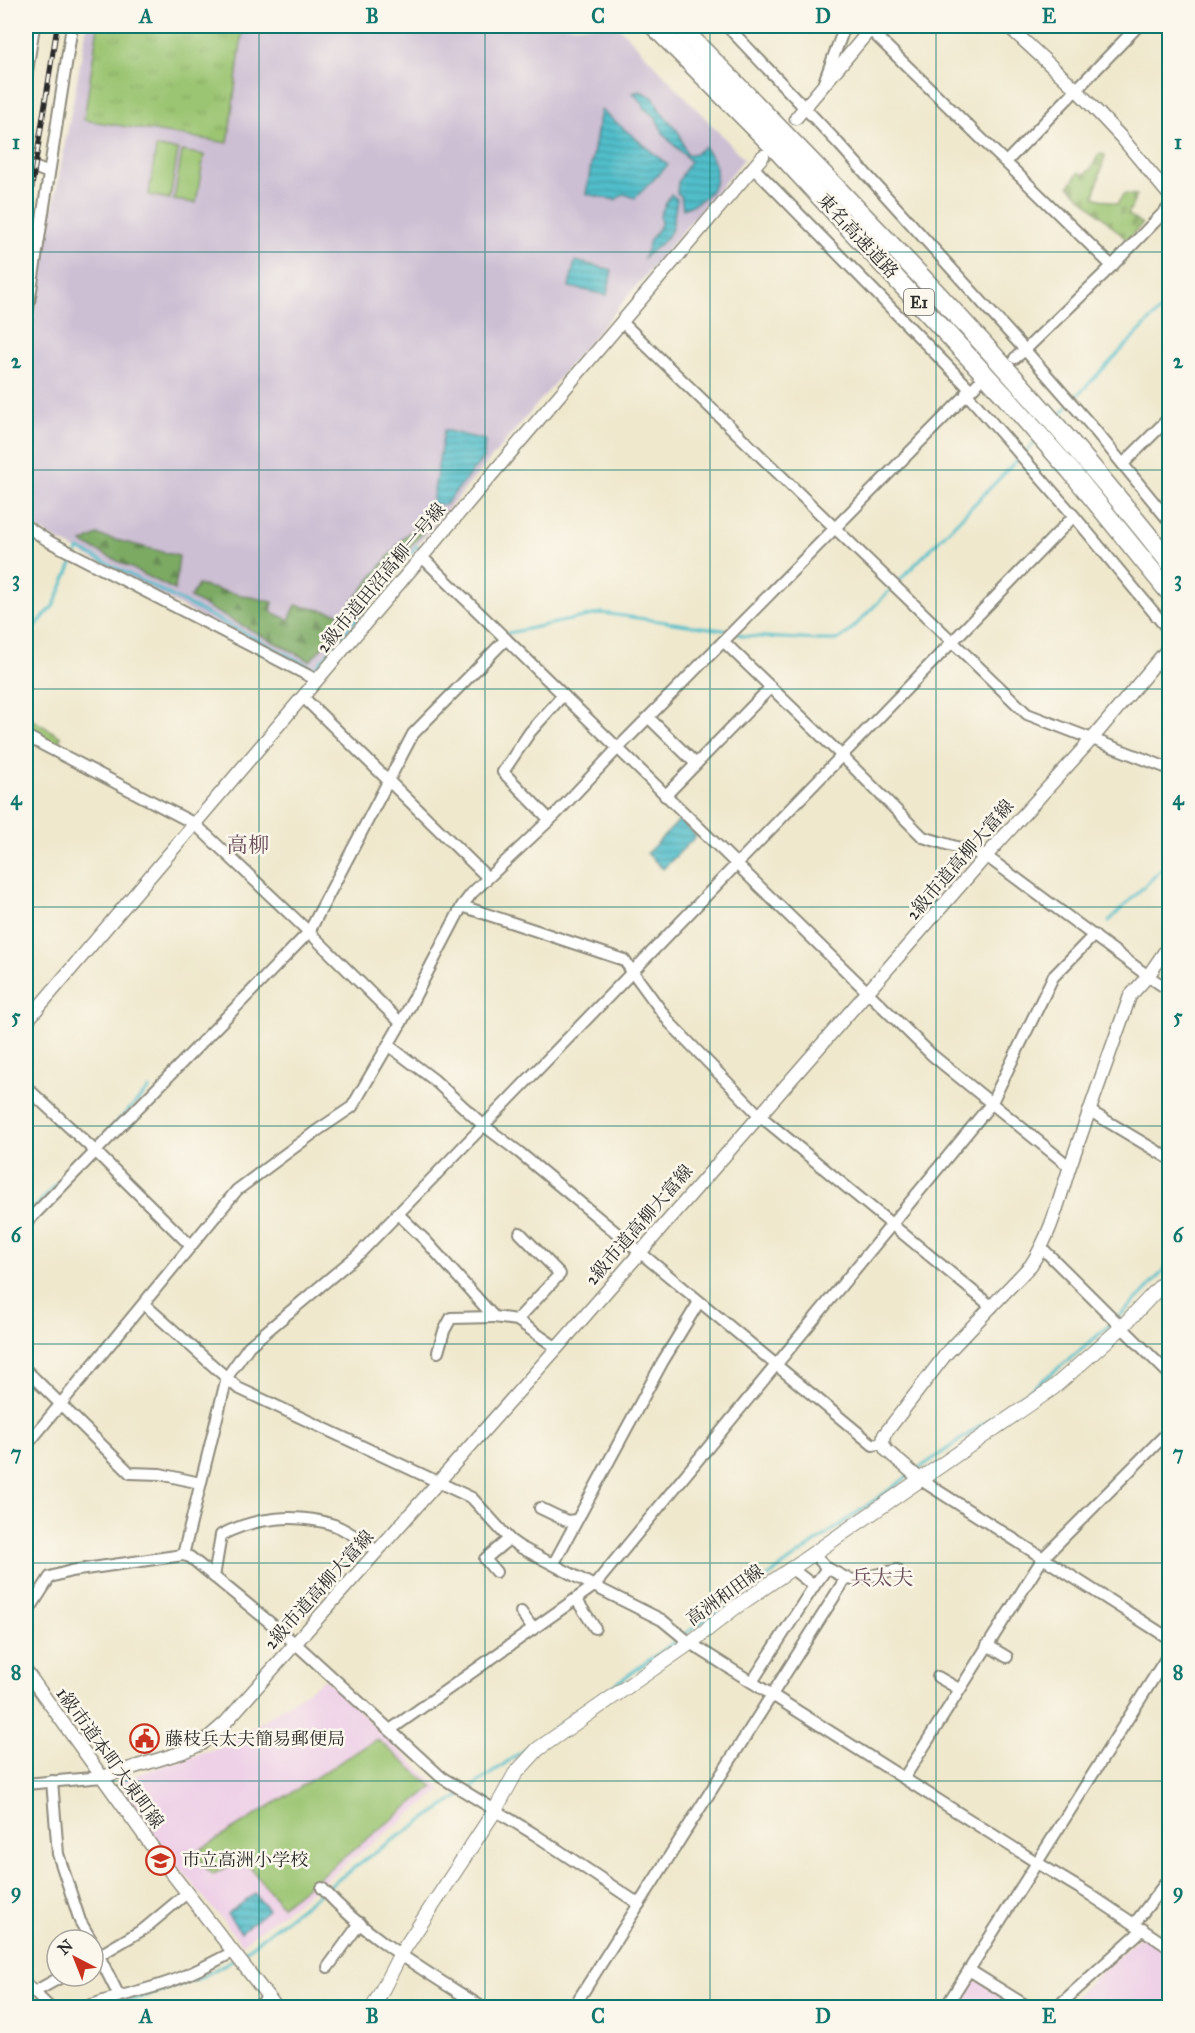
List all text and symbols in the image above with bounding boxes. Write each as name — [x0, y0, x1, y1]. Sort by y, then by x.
text: A — [137, 4, 153, 28]
text: B — [365, 4, 379, 28]
text: C — [591, 4, 605, 28]
text: D — [815, 4, 831, 28]
text: E — [1042, 4, 1057, 28]
text: 1 — [12, 130, 20, 154]
text: 1 — [1174, 130, 1182, 154]
street label: 東名高速道路 — [813, 189, 903, 283]
road number: E1 — [904, 289, 934, 315]
text: 2 — [11, 349, 22, 373]
text: 2 — [1173, 349, 1184, 373]
street label: 2級市道田沼高柳一号線 — [312, 499, 450, 657]
text: 3 — [12, 567, 20, 592]
text: 3 — [1174, 567, 1182, 592]
text: 4 — [10, 786, 22, 811]
text: 4 — [1172, 786, 1184, 811]
street label: 2級市道高柳大富線 — [902, 795, 1018, 925]
district label: 高柳 — [227, 832, 269, 858]
text: 5 — [11, 1004, 21, 1028]
text: 5 — [1173, 1004, 1183, 1028]
street label: 2級市道高柳大富線 — [581, 1160, 697, 1290]
text: 6 — [11, 1223, 23, 1247]
text: 6 — [1173, 1223, 1185, 1247]
text: 7 — [11, 1441, 22, 1465]
text: 7 — [1173, 1441, 1184, 1465]
street label: 2級市道高柳大富線 — [260, 1526, 378, 1654]
street label: 高洲和田線 — [682, 1560, 768, 1630]
district label: 兵太夫 — [851, 1565, 914, 1591]
text: 8 — [11, 1660, 21, 1684]
text: 8 — [1173, 1660, 1183, 1684]
street label: 1級市道本町大東町線 — [51, 1683, 169, 1833]
public building icon: 藤枝兵太夫簡易郵便局 — [128, 1723, 160, 1755]
place label: 藤枝兵太夫簡易郵便局 — [165, 1728, 345, 1750]
school or university icon: 市立高洲小学校 — [145, 1844, 177, 1876]
place label: 市立高洲小学校 — [182, 1849, 308, 1871]
text: 9 — [11, 1879, 21, 1904]
text: 9 — [1173, 1879, 1183, 1904]
north arrow — [45, 1928, 105, 1988]
text: N — [54, 1935, 77, 1959]
text: A — [137, 2004, 153, 2028]
text: B — [365, 2004, 379, 2028]
text: C — [591, 2004, 605, 2028]
text: D — [815, 2004, 831, 2028]
text: E — [1042, 2004, 1057, 2028]

